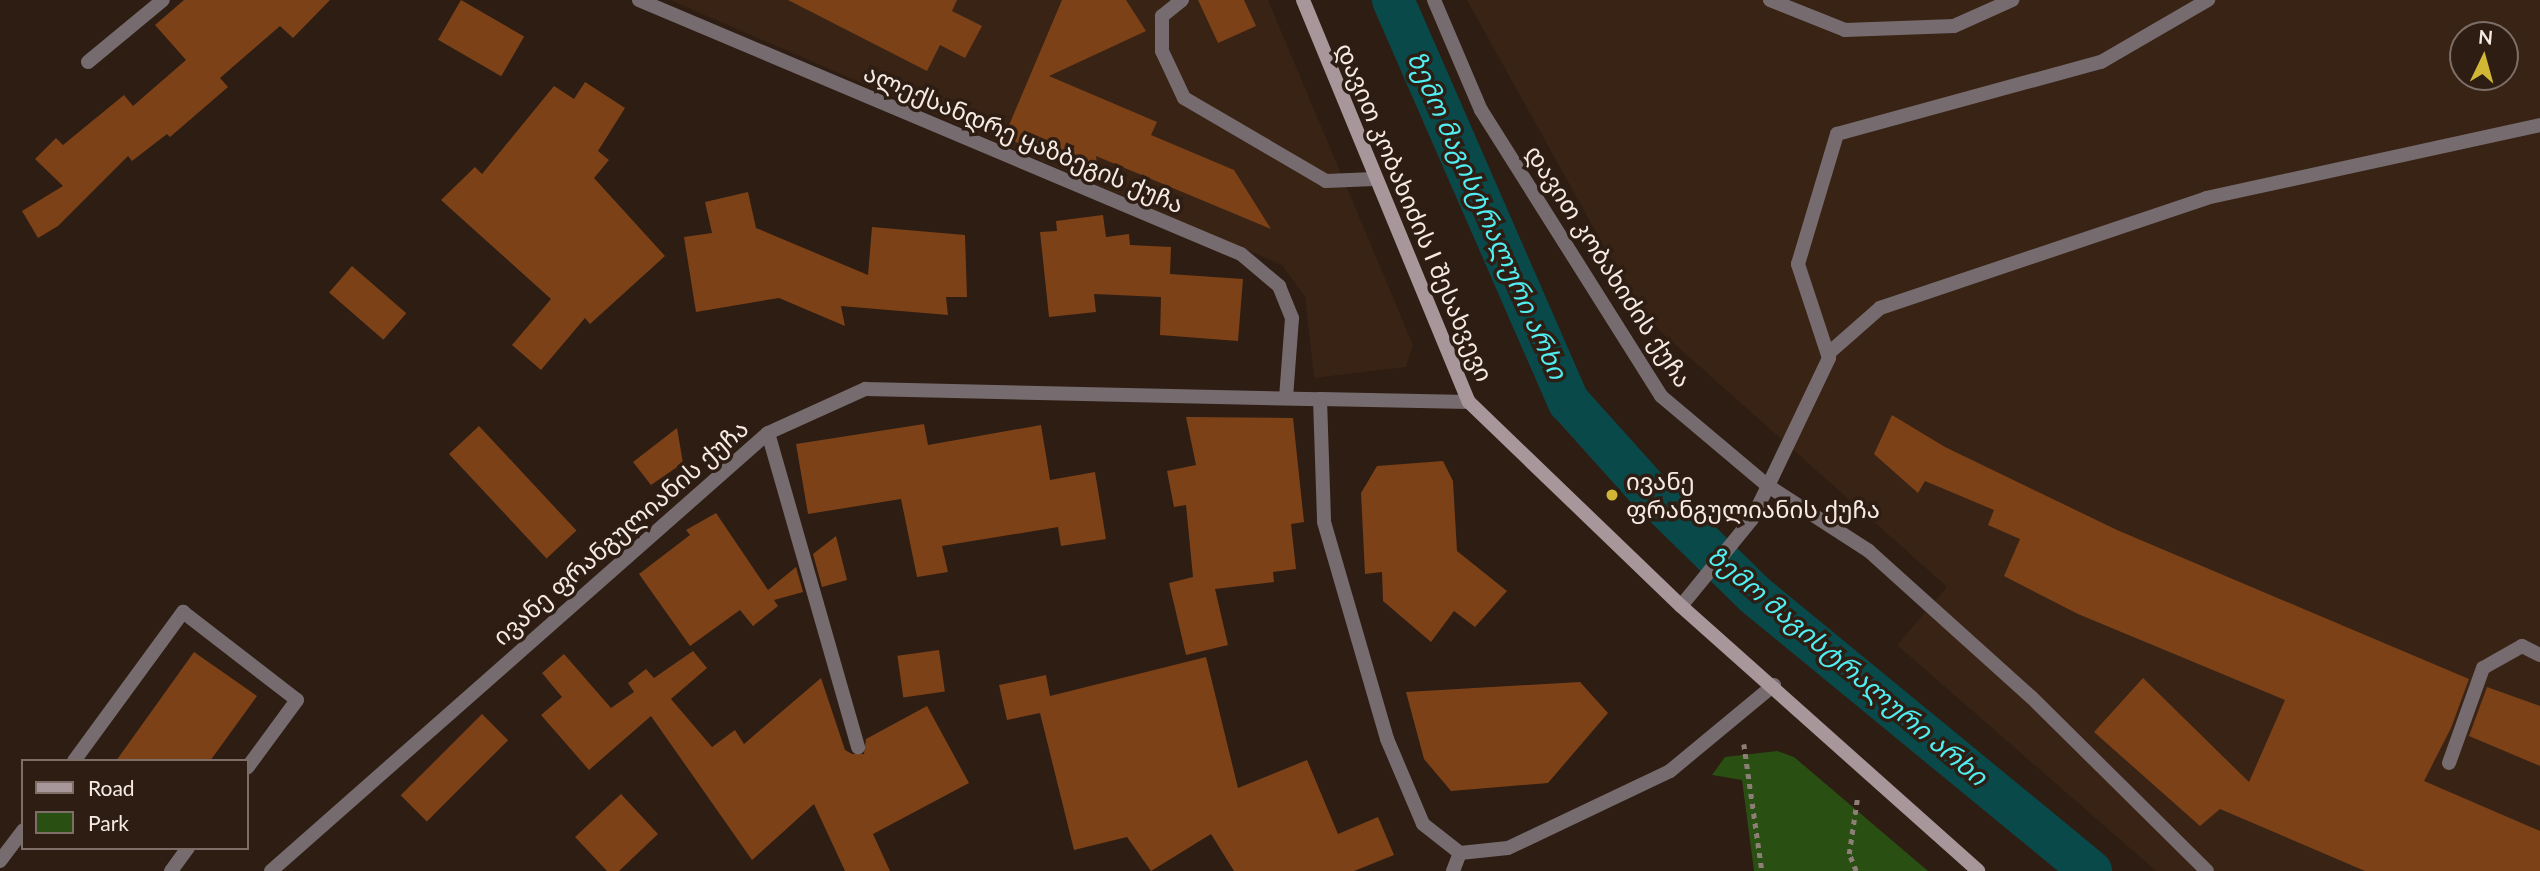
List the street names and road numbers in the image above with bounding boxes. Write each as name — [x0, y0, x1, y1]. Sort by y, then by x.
street label: დავით კობახიძის I შესახვევი — [1330, 38, 1500, 386]
street label: ალექსანდრე ყაზბეგის ქუჩა — [860, 57, 1188, 219]
street label: დავით კობახიძის ქუჩა — [1520, 140, 1698, 392]
street label: ივანე ფრანგულიანის ქუჩა — [487, 413, 753, 651]

